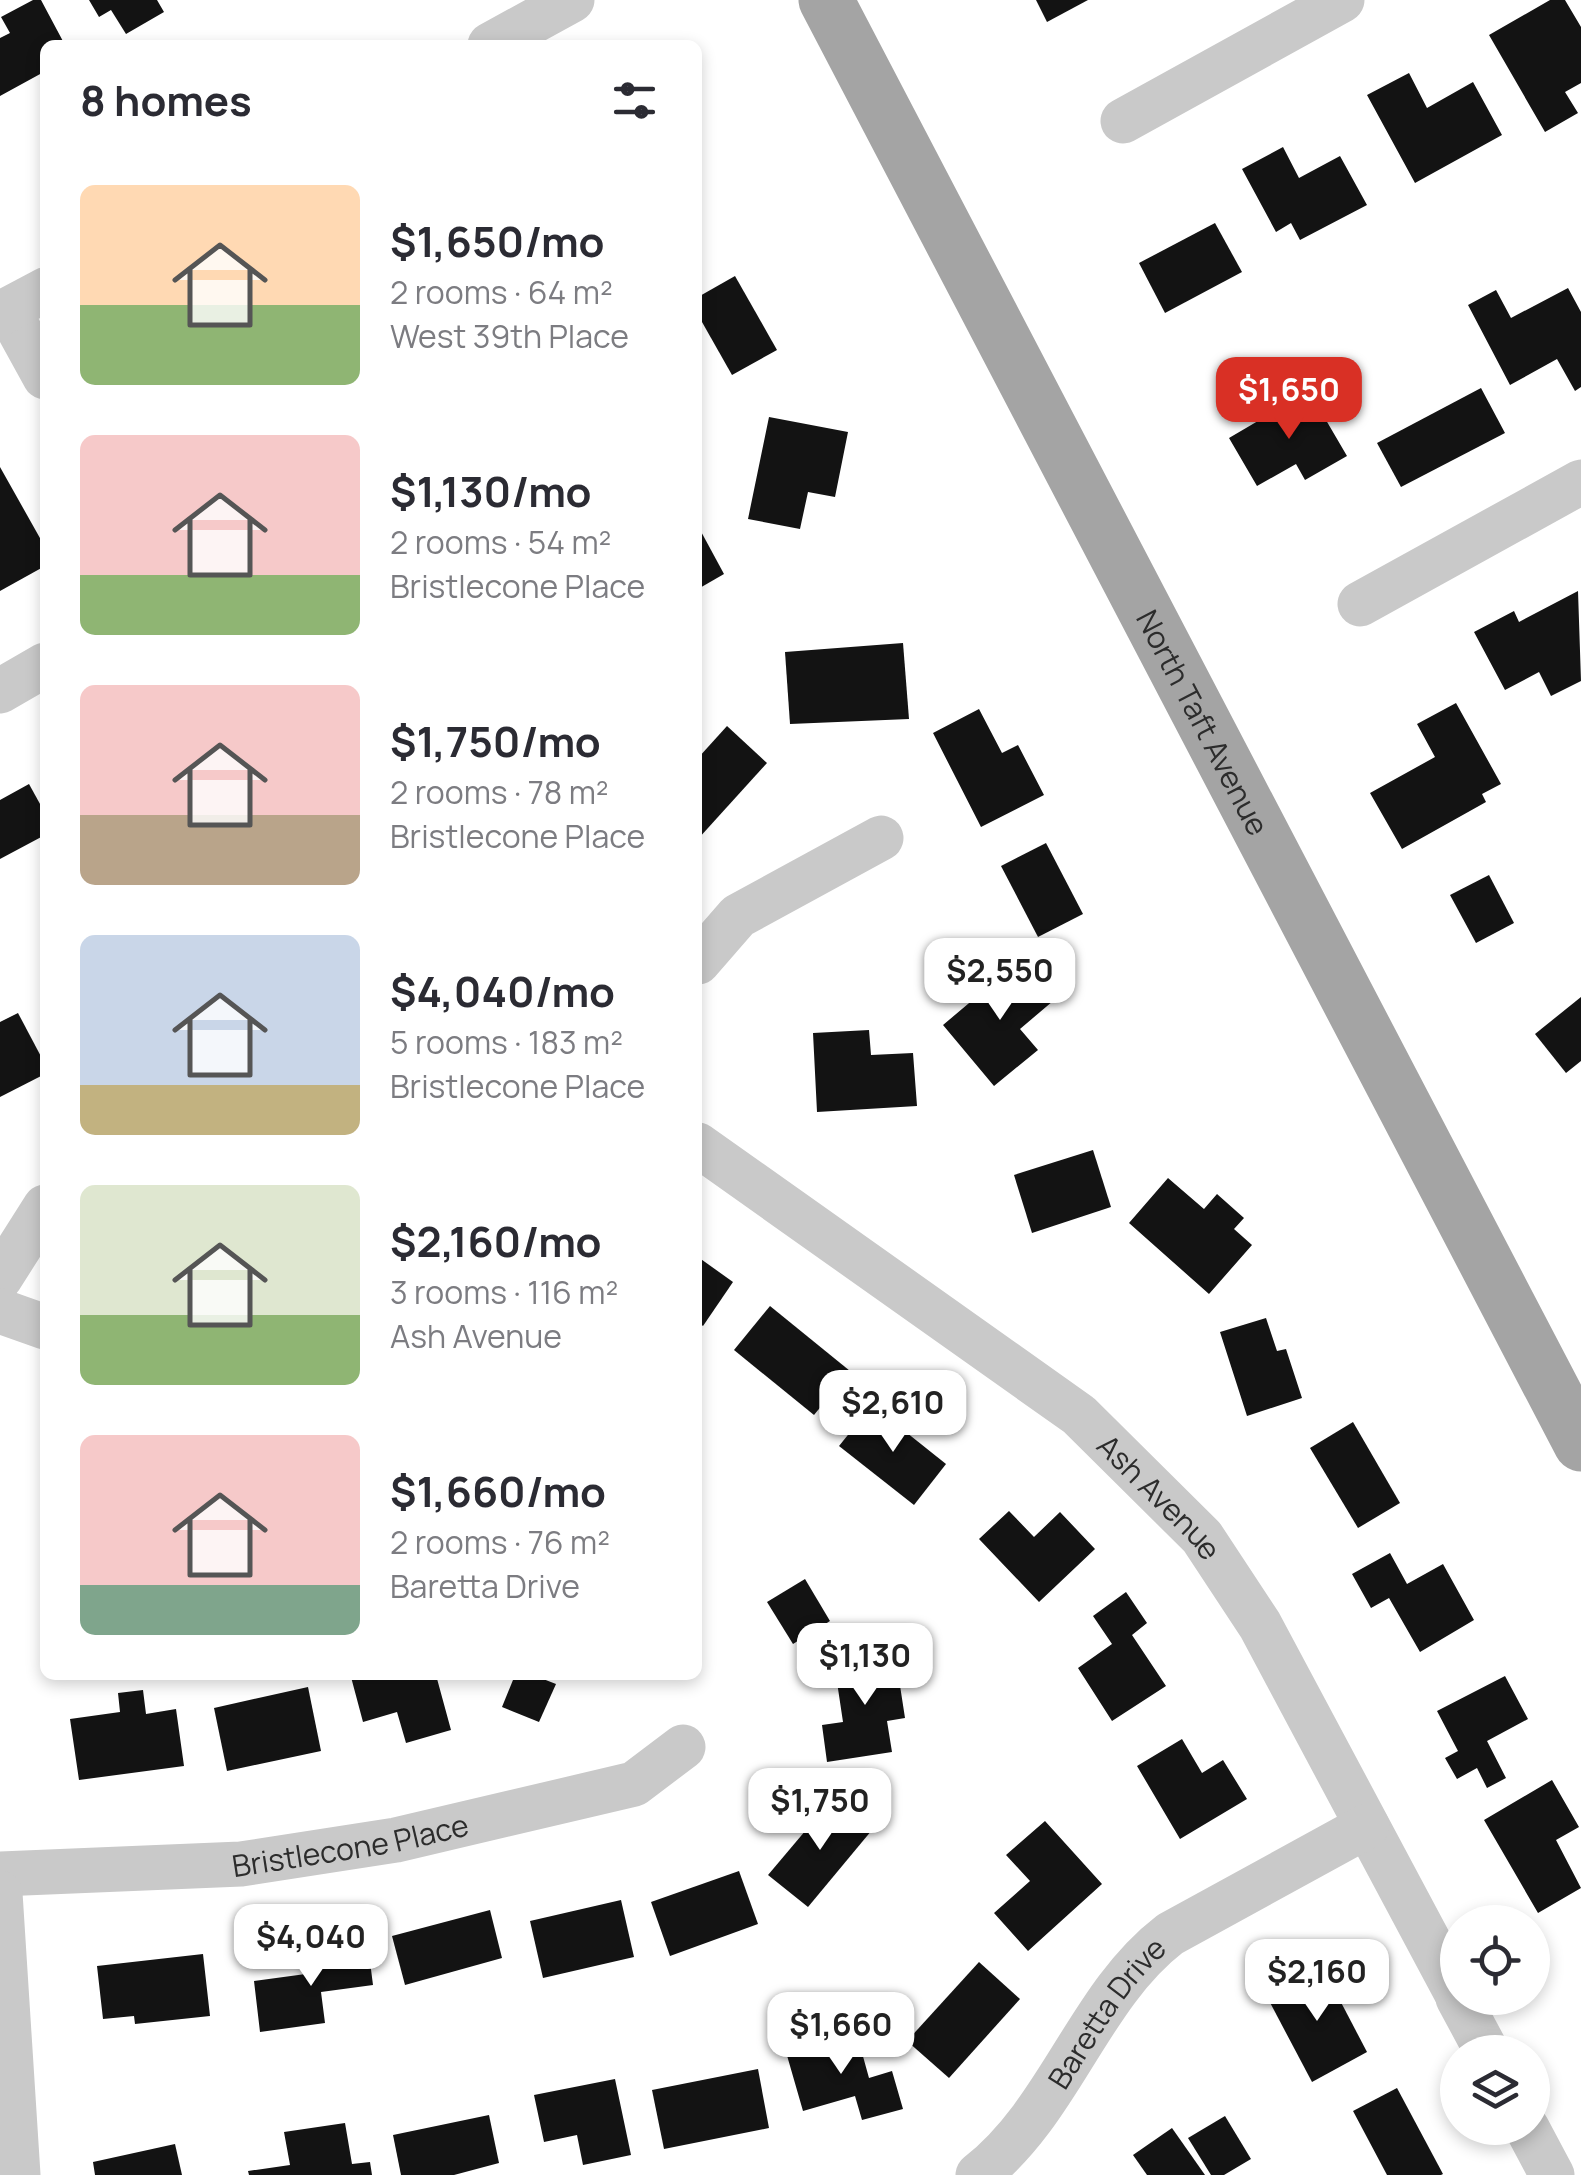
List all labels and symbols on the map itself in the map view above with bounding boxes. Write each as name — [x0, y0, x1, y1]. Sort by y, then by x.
pin: $1,650 — [1208, 357, 1370, 442]
street label: North Taft Avenue — [1128, 602, 1279, 842]
pin: $2,550 — [919, 938, 1081, 1023]
pin: $2,610 — [812, 1370, 974, 1455]
street label: Ash Avenue — [1089, 1425, 1231, 1567]
pin: $1,130 — [784, 1623, 946, 1708]
pin: $1,750 — [739, 1768, 901, 1853]
street label: Bristlecone Place — [229, 1803, 472, 1886]
pin: $4,040 — [230, 1904, 392, 1989]
street label: Baretta Drive — [1037, 1927, 1174, 2096]
pin: $2,160 — [1236, 1939, 1398, 2024]
pin: $1,660 — [760, 1992, 922, 2077]

